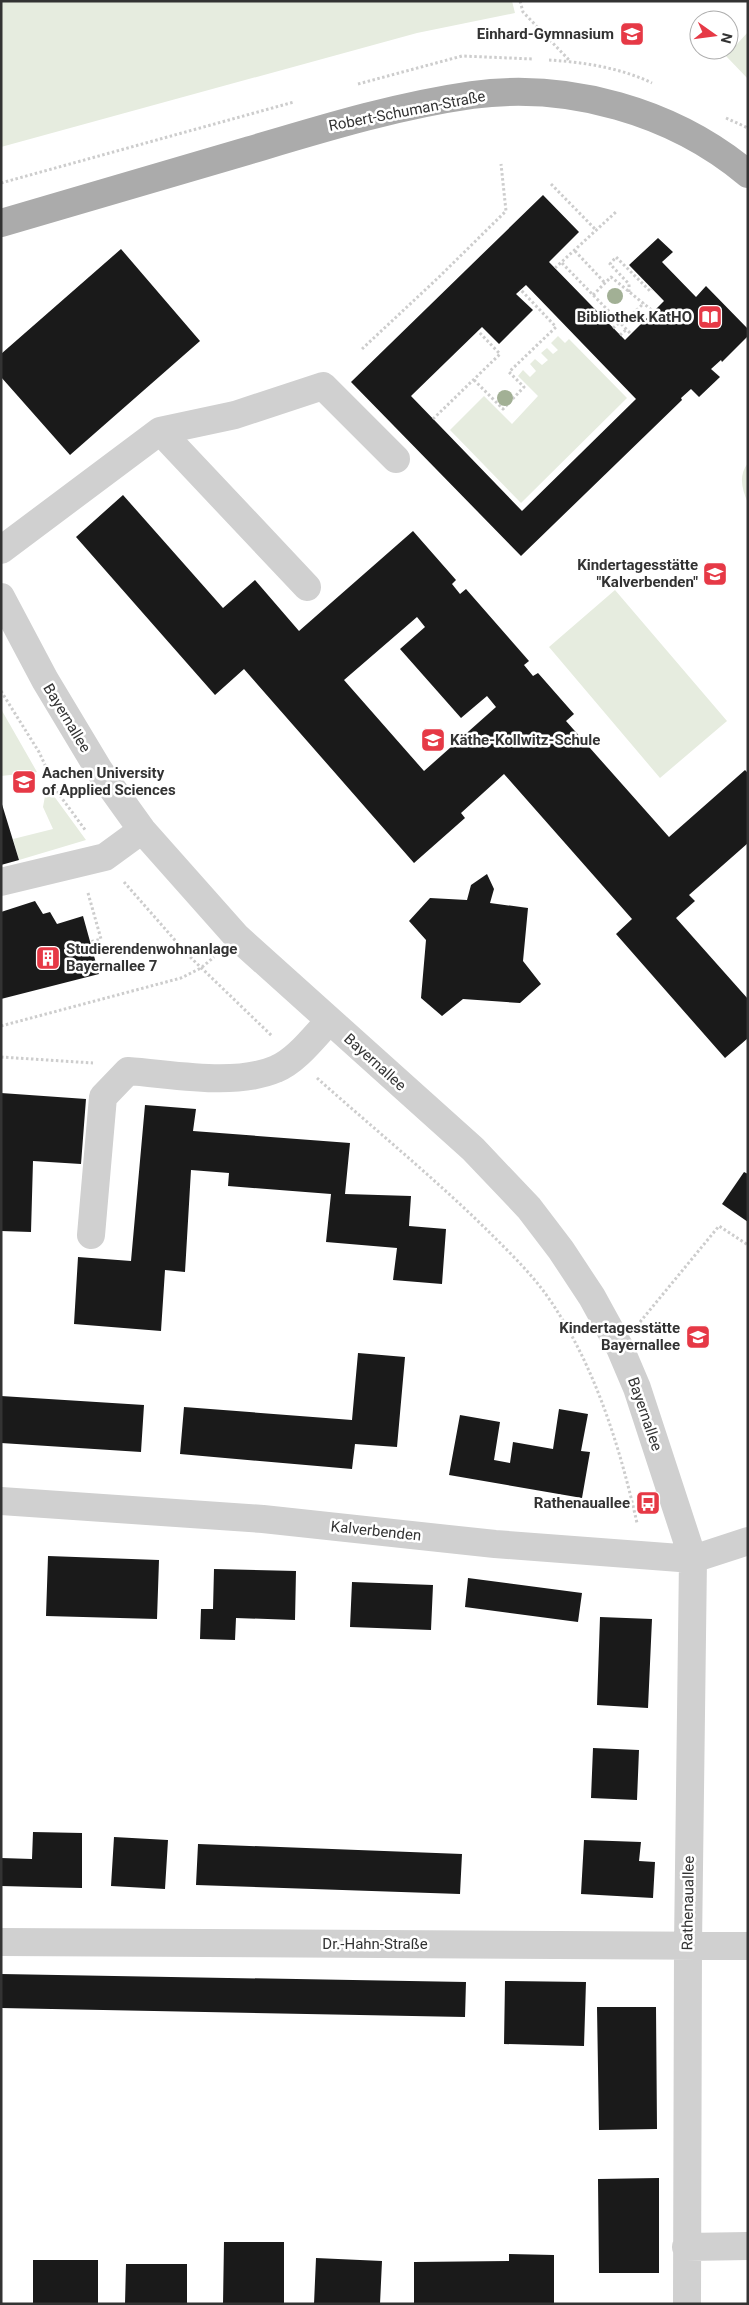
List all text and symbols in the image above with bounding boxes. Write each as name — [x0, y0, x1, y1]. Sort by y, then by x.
north arrow — [689, 10, 739, 60]
school or university icon: Einhard-Gymnasium — [619, 21, 645, 47]
place label: Einhard-Gymnasium — [477, 25, 614, 43]
text: N — [718, 31, 736, 45]
street label: Robert-Schuman-Straße — [327, 87, 487, 135]
library icon: Bibliothek KatHO — [697, 304, 723, 330]
place label: Bibliothek KatHO — [577, 308, 692, 326]
place label: Kindertagesstätte "Kalverbenden" — [577, 556, 698, 591]
school or university icon: Kindertagesstätte "Kalverbenden" — [702, 561, 728, 587]
street label: Bayernallee — [39, 680, 95, 756]
school or university icon: Käthe-Kollwitz-Schule — [420, 727, 446, 753]
place label: Käthe-Kollwitz-Schule — [450, 731, 600, 749]
place label: Aachen University of Applied Sciences — [42, 764, 176, 799]
school or university icon: Aachen University of Applied Sciences — [11, 769, 37, 795]
place label: Studierendenwohnanlage Bayernallee 7 — [66, 940, 237, 975]
building icon: Studierendenwohnanlage Bayernallee 7 — [35, 945, 61, 971]
street label: Bayernallee — [340, 1030, 410, 1095]
place label: Kindertagesstätte Bayernallee — [559, 1319, 680, 1354]
school or university icon: Kindertagesstätte Bayernallee — [685, 1324, 711, 1350]
street label: Bayernallee — [624, 1375, 666, 1453]
bus stop icon: Rathenauallee — [635, 1490, 661, 1516]
place label: Rathenauallee — [534, 1494, 630, 1512]
street label: Kalverbenden — [330, 1517, 422, 1545]
street label: Rathenauallee — [678, 1856, 698, 1950]
street label: Dr.-Hahn-Straße — [322, 1935, 428, 1953]

